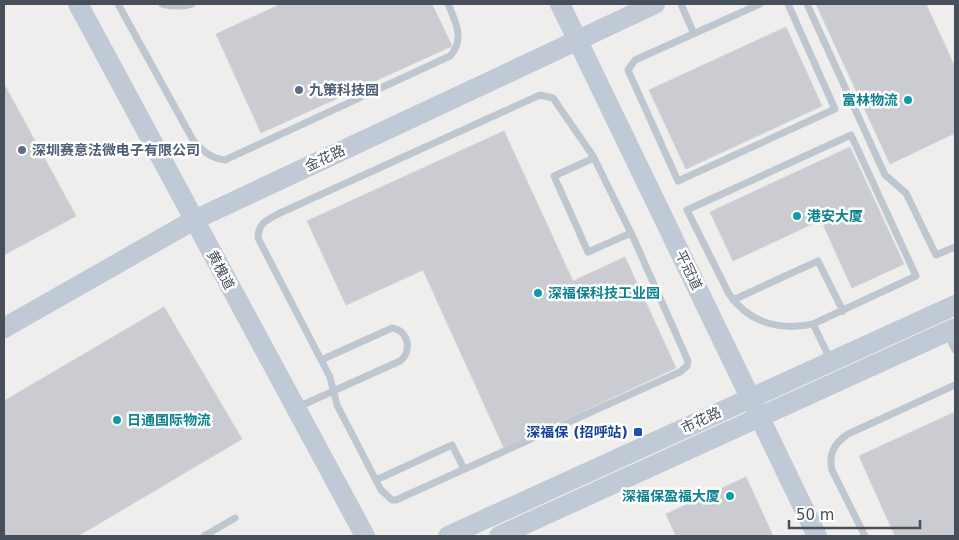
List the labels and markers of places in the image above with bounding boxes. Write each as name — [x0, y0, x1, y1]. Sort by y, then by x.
place label: 九策科技园 — [309, 82, 379, 98]
marker: 九策科技园 — [293, 84, 305, 96]
place label: 富林物流 — [842, 92, 898, 108]
marker: 富林物流 — [902, 94, 914, 106]
place label: 深圳赛意法微电子有限公司 — [32, 142, 200, 158]
marker: 深圳赛意法微电子有限公司 — [16, 144, 28, 156]
place label: 港安大厦 — [807, 208, 863, 224]
marker: 港安大厦 — [791, 210, 803, 222]
place label: 深福保科技工业园 — [548, 285, 660, 301]
marker: 深福保科技工业园 — [532, 287, 544, 299]
place label: 日通国际物流 — [127, 412, 211, 428]
marker: 日通国际物流 — [111, 414, 123, 426]
place label: 深福保 (招呼站) — [526, 424, 628, 440]
marker: 深福保 (招呼站) — [632, 426, 644, 438]
place label: 深福保盈福大厦 — [622, 488, 720, 504]
marker: 深福保盈福大厦 — [724, 490, 736, 502]

